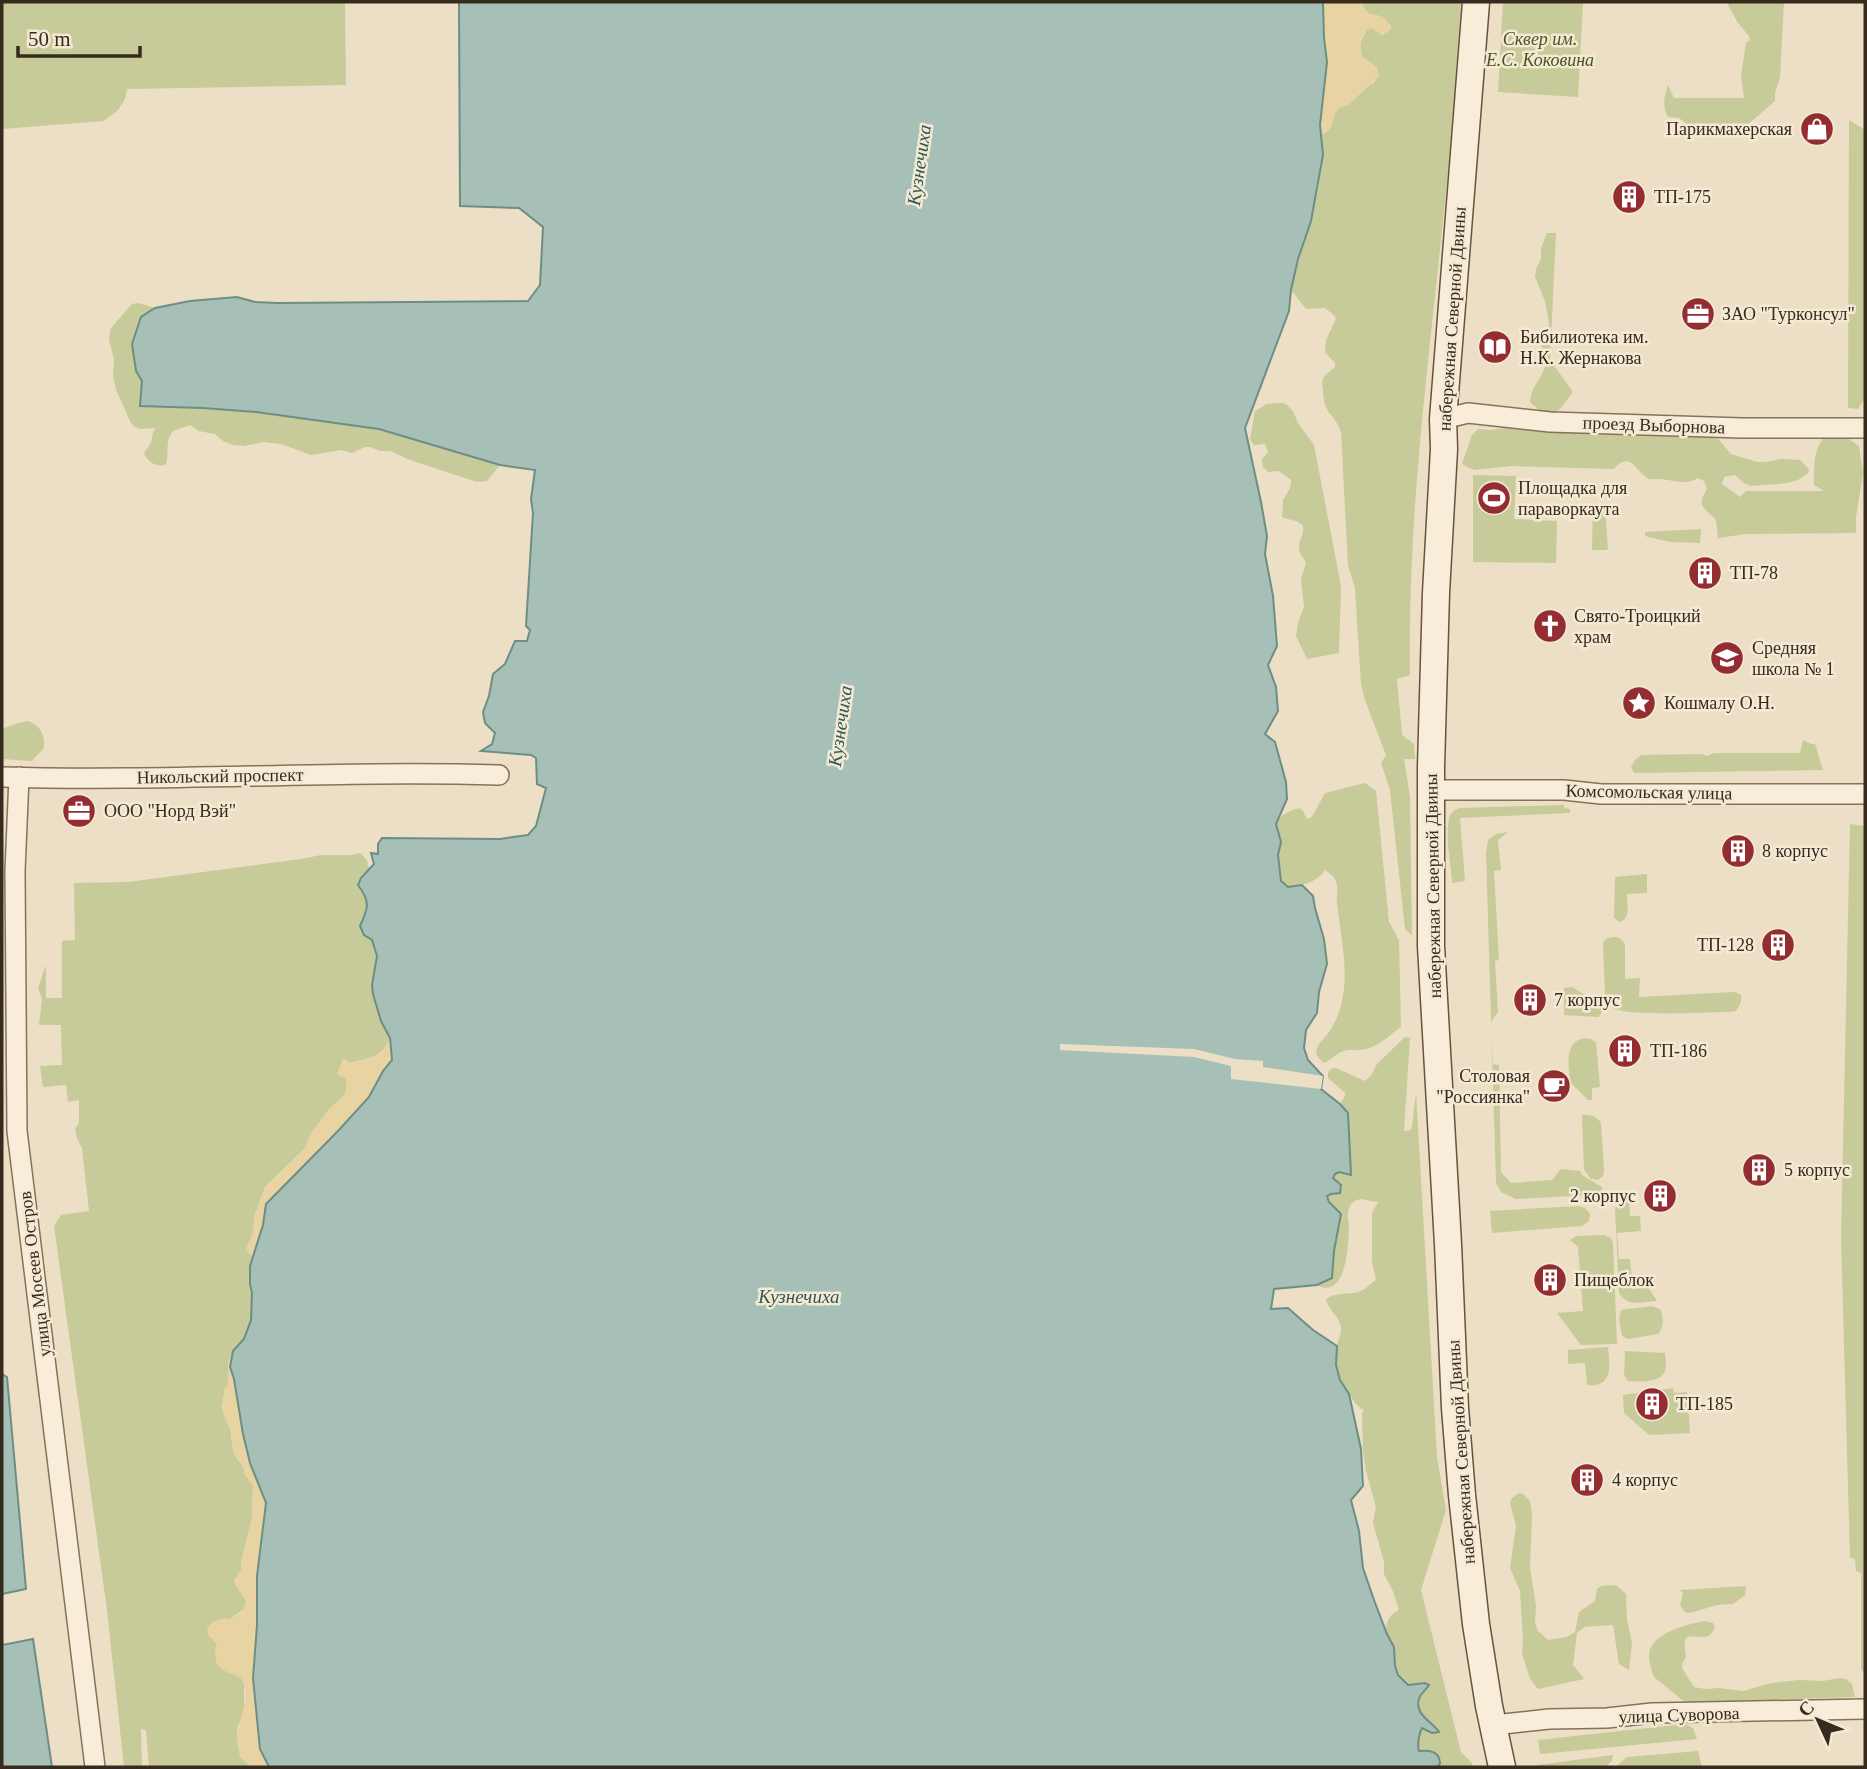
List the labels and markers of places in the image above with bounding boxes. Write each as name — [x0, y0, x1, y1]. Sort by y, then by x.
shop icon: Парикмахерская — [1798, 110, 1836, 148]
place label: Парикмахерская — [1666, 119, 1792, 139]
building icon: ТП-175 — [1610, 178, 1648, 216]
place label: ТП-175 — [1654, 187, 1711, 207]
office icon: ЗАО "Турконсул" — [1679, 295, 1717, 333]
place label: ЗАО "Турконсул" — [1722, 304, 1855, 324]
place label: Бибилиотека им. Н.К. Жернакова — [1520, 327, 1648, 368]
library icon: Бибилиотека им. Н.К. Жернакова — [1476, 328, 1514, 366]
place label: Площадка для параворкаута — [1518, 478, 1627, 519]
sports icon: Площадка для параворкаута — [1475, 479, 1513, 517]
building icon: ТП-78 — [1686, 554, 1724, 592]
place label: ТП-78 — [1730, 563, 1778, 583]
place label: Свято-Троицкий храм — [1574, 606, 1701, 647]
church icon: Свято-Троицкий храм — [1531, 607, 1569, 645]
place label: Средняя школа № 1 — [1752, 638, 1835, 679]
school or university icon: Средняя школа № 1 — [1708, 639, 1746, 677]
place icon: Кошмалу О.Н. — [1620, 684, 1658, 722]
place label: Кошмалу О.Н. — [1664, 693, 1775, 713]
office icon: ООО "Норд Вэй" — [60, 792, 98, 830]
place label: ООО "Норд Вэй" — [104, 801, 236, 821]
building icon: 8 корпус — [1719, 832, 1757, 870]
place label: 8 корпус — [1762, 841, 1828, 861]
building icon: ТП-128 — [1759, 926, 1797, 964]
place label: ТП-128 — [1697, 935, 1754, 955]
building icon: 7 корпус — [1511, 981, 1549, 1019]
place label: 7 корпус — [1554, 990, 1620, 1010]
building icon: ТП-186 — [1606, 1032, 1644, 1070]
place label: ТП-186 — [1650, 1041, 1707, 1061]
place label: Столовая "Россиянка" — [1436, 1066, 1530, 1107]
cafe icon: Столовая "Россиянка" — [1535, 1067, 1573, 1105]
building icon: 5 корпус — [1740, 1151, 1778, 1189]
place label: 5 корпус — [1784, 1160, 1850, 1180]
building icon: 2 корпус — [1641, 1177, 1679, 1215]
place label: 2 корпус — [1570, 1186, 1636, 1206]
building icon: Пищеблок — [1531, 1261, 1569, 1299]
place label: Пищеблок — [1574, 1270, 1654, 1290]
building icon: ТП-185 — [1633, 1385, 1671, 1423]
place label: ТП-185 — [1676, 1394, 1733, 1414]
building icon: 4 корпус — [1568, 1461, 1606, 1499]
place label: 4 корпус — [1612, 1470, 1678, 1490]

